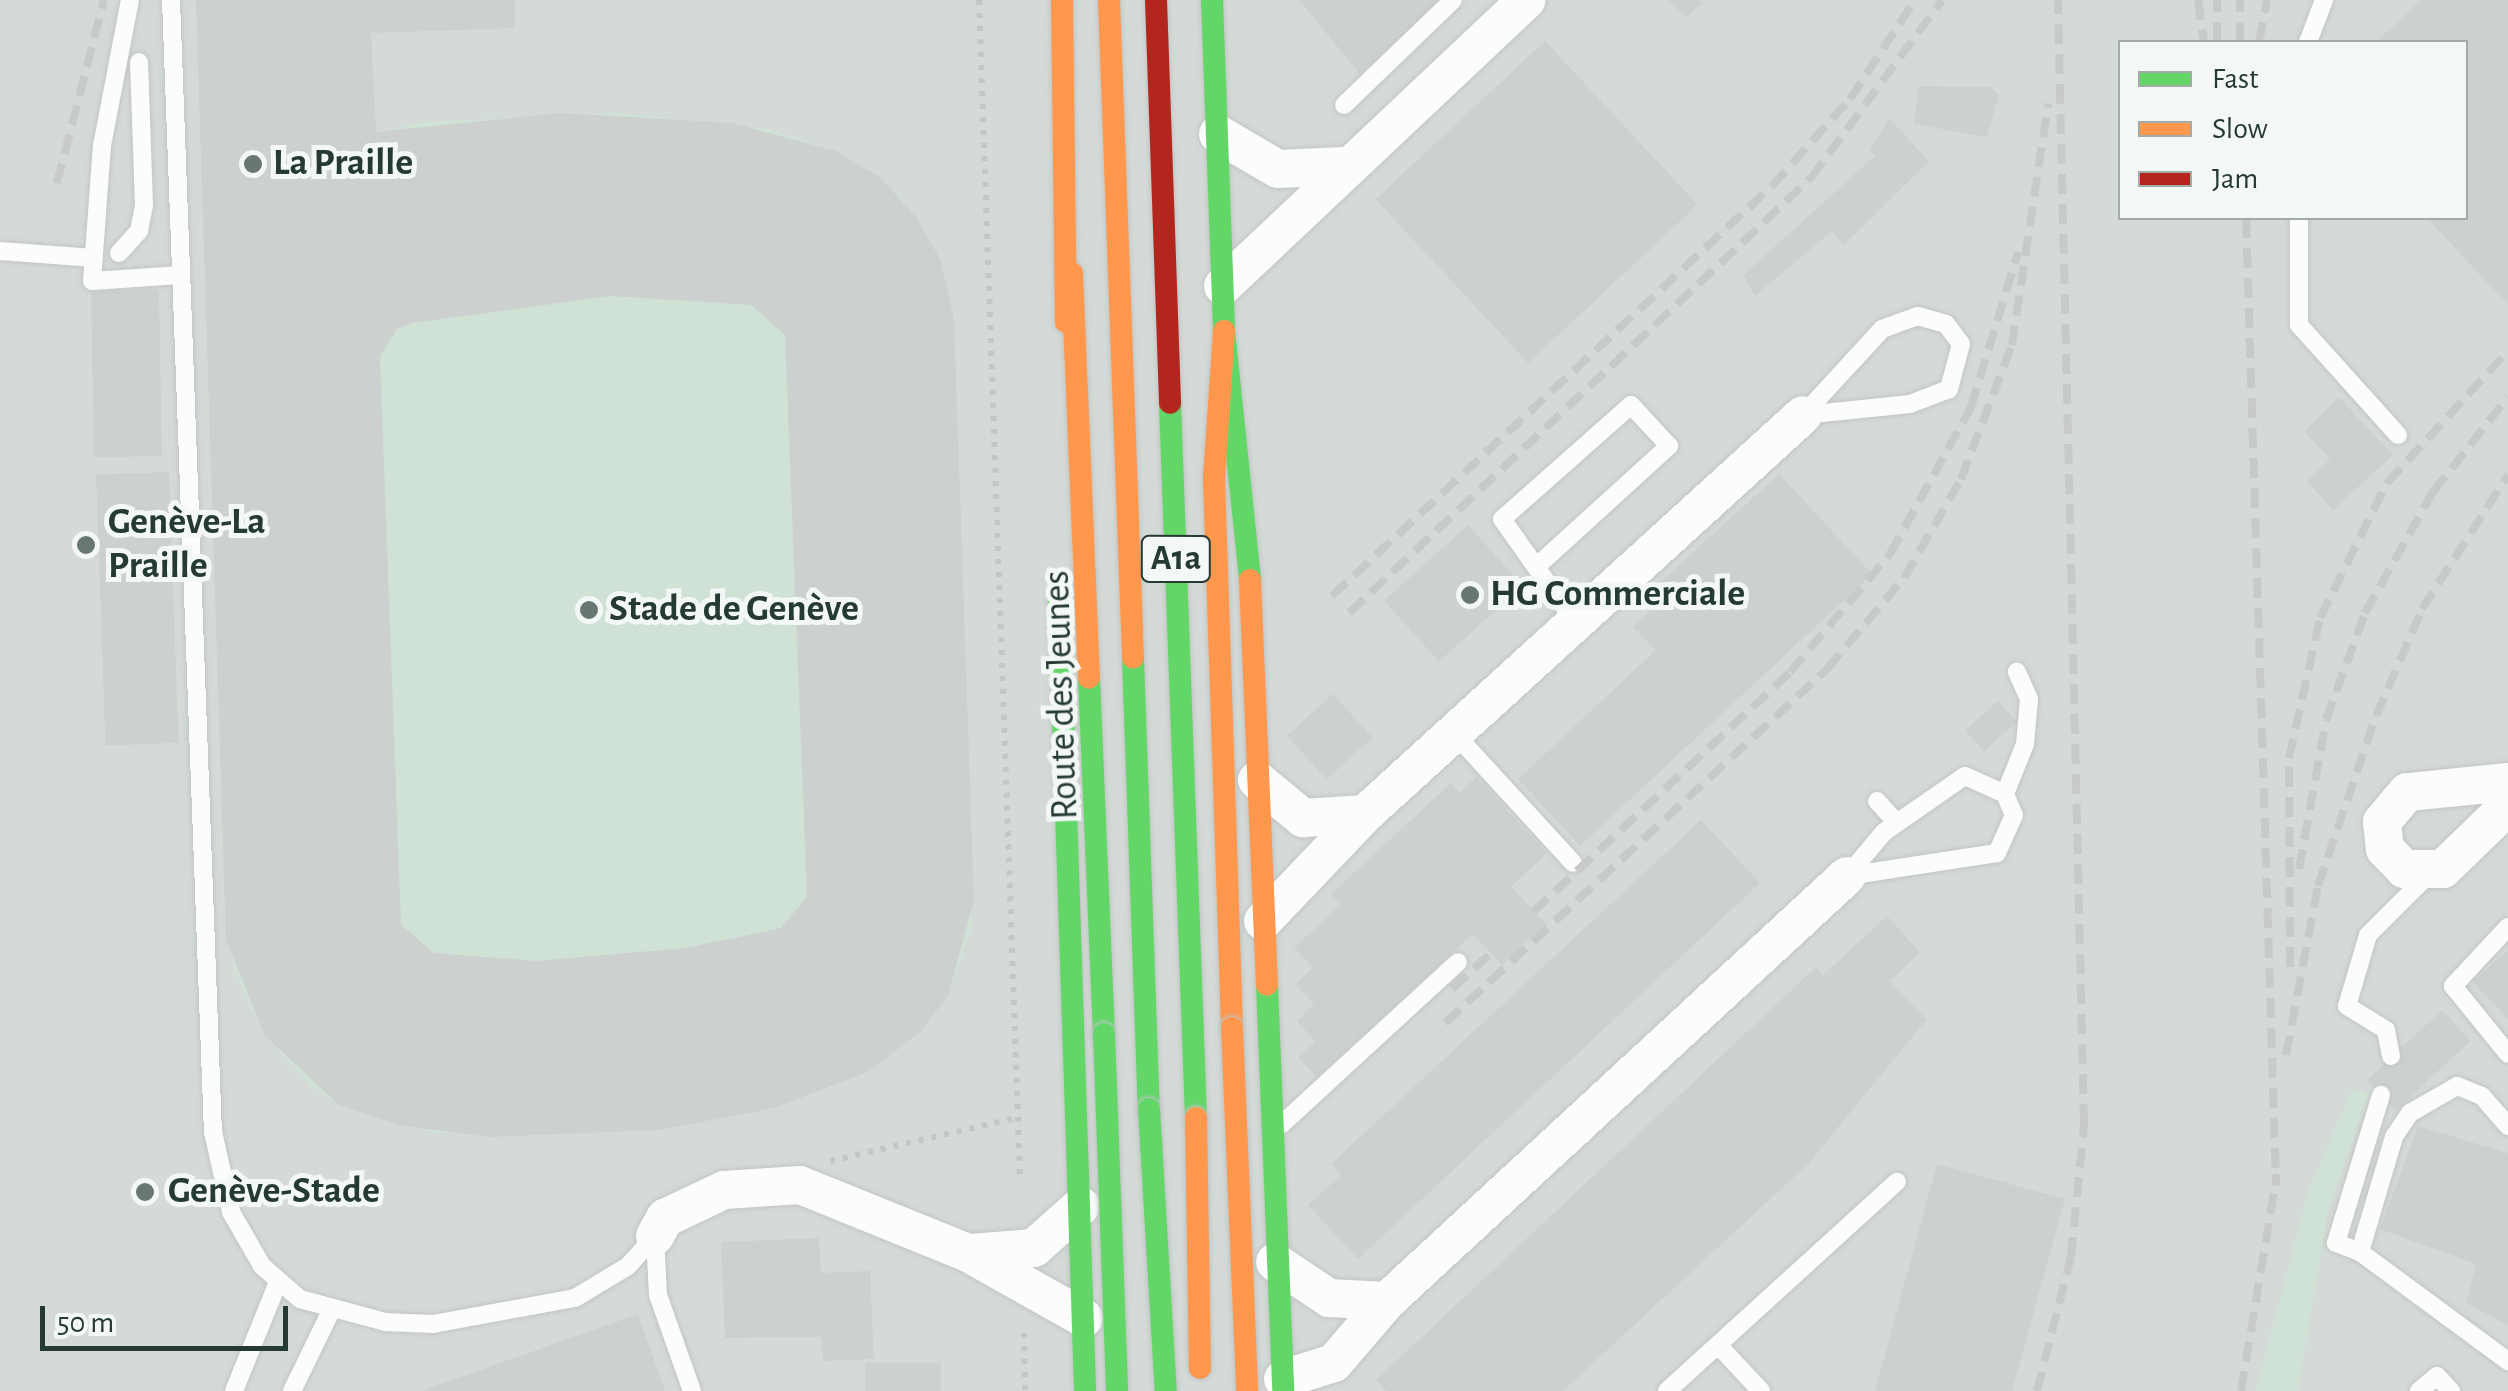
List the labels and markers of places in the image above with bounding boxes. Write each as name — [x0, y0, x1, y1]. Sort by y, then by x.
place label: La Praille — [273, 141, 413, 187]
marker: La Praille — [242, 153, 264, 175]
place label: Genève-La Praille — [108, 500, 266, 590]
marker: Genève-La Praille — [73, 532, 99, 558]
place label: HG Commerciale — [1490, 572, 1745, 618]
marker: HG Commerciale — [1459, 584, 1481, 606]
place label: Stade de Genève — [609, 587, 859, 633]
marker: Stade de Genève — [578, 599, 600, 621]
place label: Genève-Stade — [168, 1169, 380, 1215]
marker: Genève-Stade — [132, 1179, 158, 1205]

